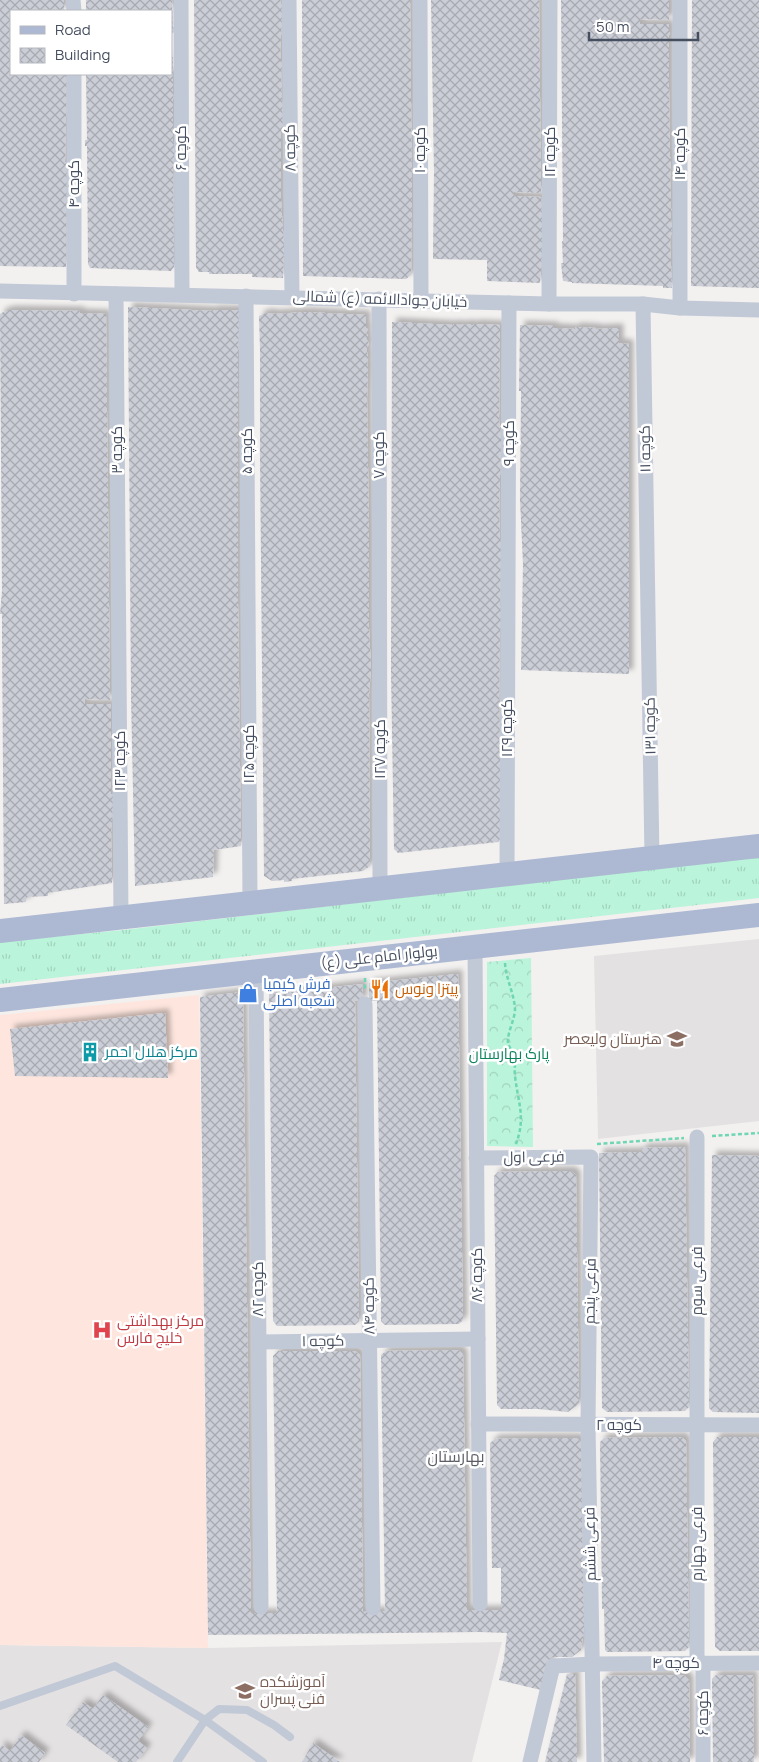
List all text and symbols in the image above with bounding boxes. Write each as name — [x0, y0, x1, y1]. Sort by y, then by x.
legend — [10, 10, 172, 75]
scale bar — [589, 10, 698, 42]
text: 50 m — [596, 16, 630, 37]
text: Road — [55, 19, 91, 40]
text: Building — [55, 44, 110, 65]
street label: کوچه ۸ — [279, 124, 300, 172]
street label: کوچه ۶ — [170, 125, 191, 171]
street label: کوچه ۱۰ — [409, 127, 430, 173]
street label: کوچه ۱۲ — [539, 127, 560, 177]
street label: کوچه ۱۴ — [669, 128, 690, 180]
street label: کوچه ۴ — [63, 160, 84, 208]
street label: خیابان جوادالائمه (ع) شمالی — [292, 285, 468, 313]
street label: کوچه ۹ — [498, 420, 519, 466]
street label: کوچه ۱۱ — [634, 425, 655, 473]
street label: کوچه ۳ — [106, 426, 127, 474]
street label: کوچه ۵ — [236, 428, 257, 474]
street label: کوچه ۷ — [368, 431, 389, 479]
street label: کوچه ۱۳۱ — [639, 697, 660, 755]
street label: کوچه ۱۲۹ — [496, 699, 517, 757]
street label: کوچه ۱۲۷ — [369, 719, 390, 779]
street label: کوچه ۱۲۵ — [238, 725, 259, 783]
street label: کوچه ۱۲۳ — [109, 731, 130, 791]
street label: بولوار امام علی (ع) — [319, 940, 439, 974]
place label: فرش کیمیا شعبه اصلی — [263, 973, 335, 1011]
restaurant icon: پیتزا ونوس — [369, 978, 391, 1000]
place label: پیتزا ونوس — [395, 978, 458, 999]
shop icon: فرش کیمیا شعبه اصلی — [237, 982, 259, 1004]
place label: هنرستان ولیعصر — [563, 1028, 662, 1049]
school or university icon: هنرستان ولیعصر — [666, 1028, 688, 1050]
building icon: مرکز هلال احمر — [79, 1041, 101, 1063]
place label: مرکز هلال احمر — [104, 1041, 198, 1062]
park label: پارک بهارستان — [469, 1043, 549, 1064]
street label: فرعی اول — [503, 1145, 565, 1168]
street label: فرعی سوم — [686, 1246, 707, 1316]
street label: کوچه ۸۶ — [466, 1248, 487, 1302]
street label: فرعی پنجم — [578, 1258, 601, 1324]
street label: کوچه ۸۲ — [247, 1261, 268, 1317]
street label: کوچه ۸۴ — [358, 1277, 379, 1335]
place label: مرکز بهداشتی خلیج فارس — [117, 1310, 204, 1349]
hospital icon: مرکز بهداشتی خلیج فارس — [91, 1319, 113, 1341]
street label: کوچه ۱ — [301, 1330, 345, 1351]
street label: کوچه ۲ — [596, 1414, 642, 1435]
district label: بهارستان — [427, 1445, 485, 1467]
street label: فرعی ششم — [578, 1507, 601, 1581]
street label: فرعی چهارم — [686, 1507, 707, 1581]
street label: کوچه ۴ — [652, 1652, 700, 1673]
place label: آموزشکده فنی پسران — [260, 1671, 325, 1709]
school or university icon: آموزشکده فنی پسران — [234, 1680, 256, 1702]
street label: کوچه ۶ — [692, 1690, 713, 1736]

